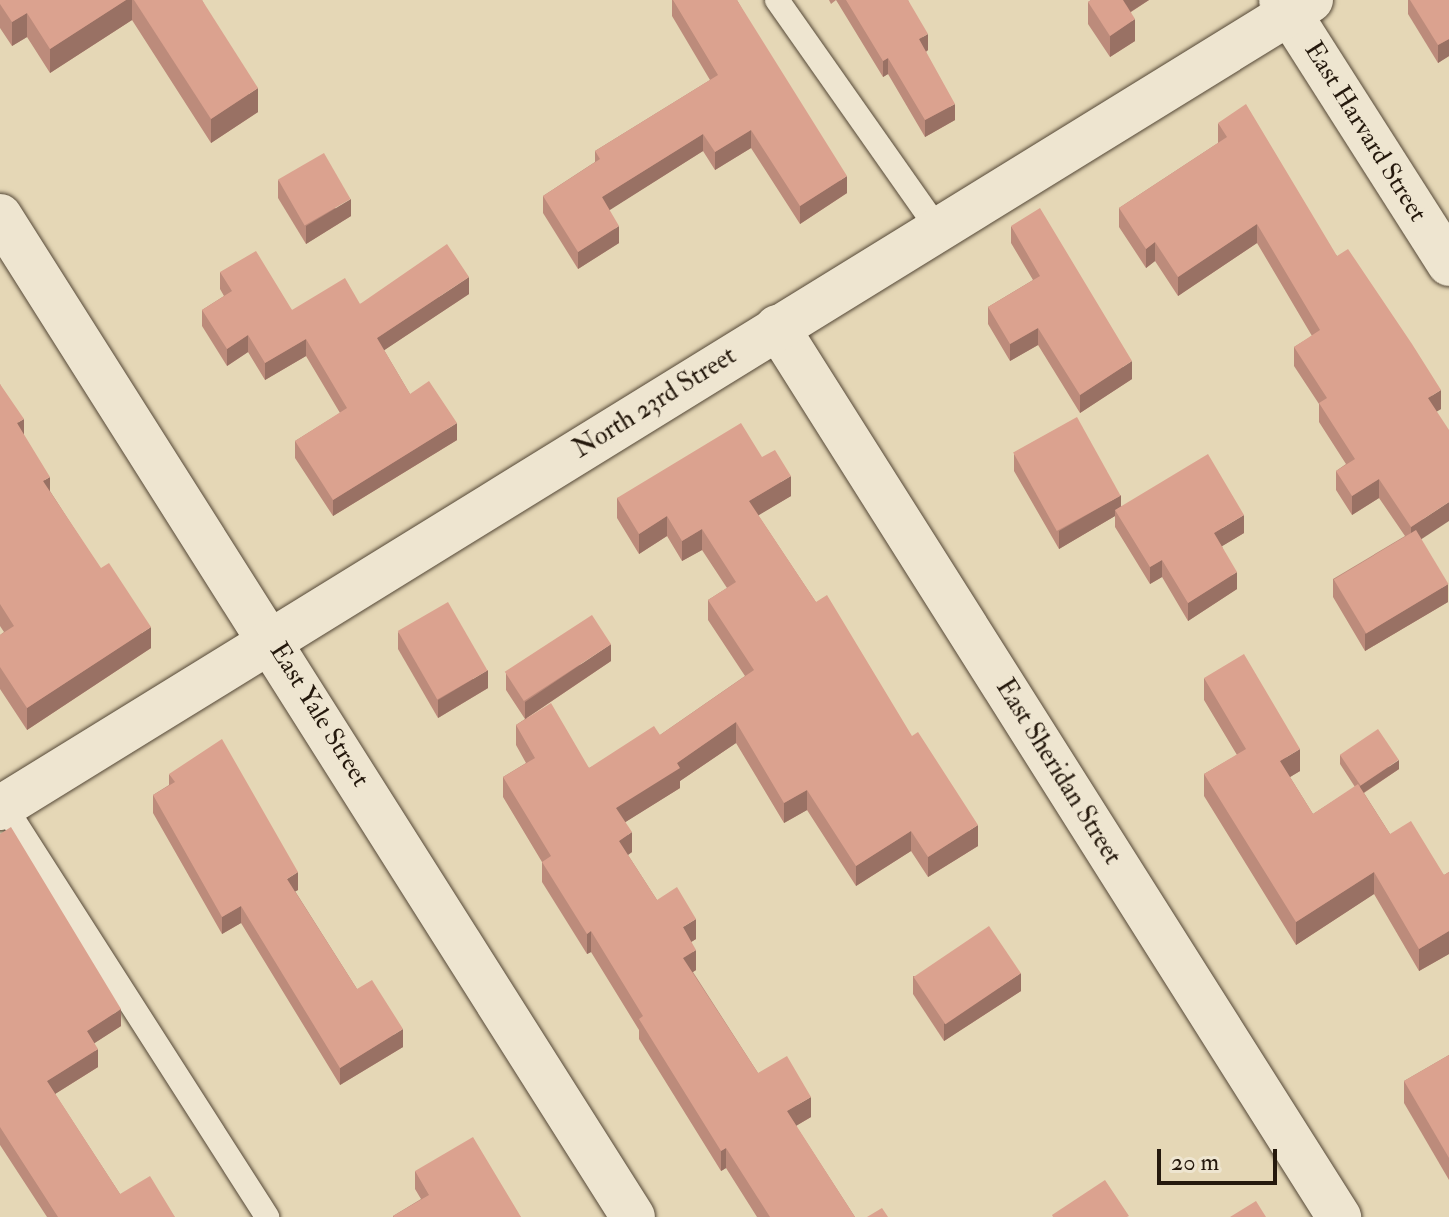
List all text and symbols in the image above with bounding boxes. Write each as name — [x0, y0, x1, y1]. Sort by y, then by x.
street label: East Harvard Street — [1297, 36, 1433, 228]
street label: North 23rd Street — [568, 340, 742, 466]
street label: East Yale Street — [262, 637, 376, 793]
street label: East Sheridan Street — [988, 674, 1128, 870]
scale bar — [1161, 1133, 1281, 1183]
text: 20 m — [1171, 1147, 1219, 1178]

